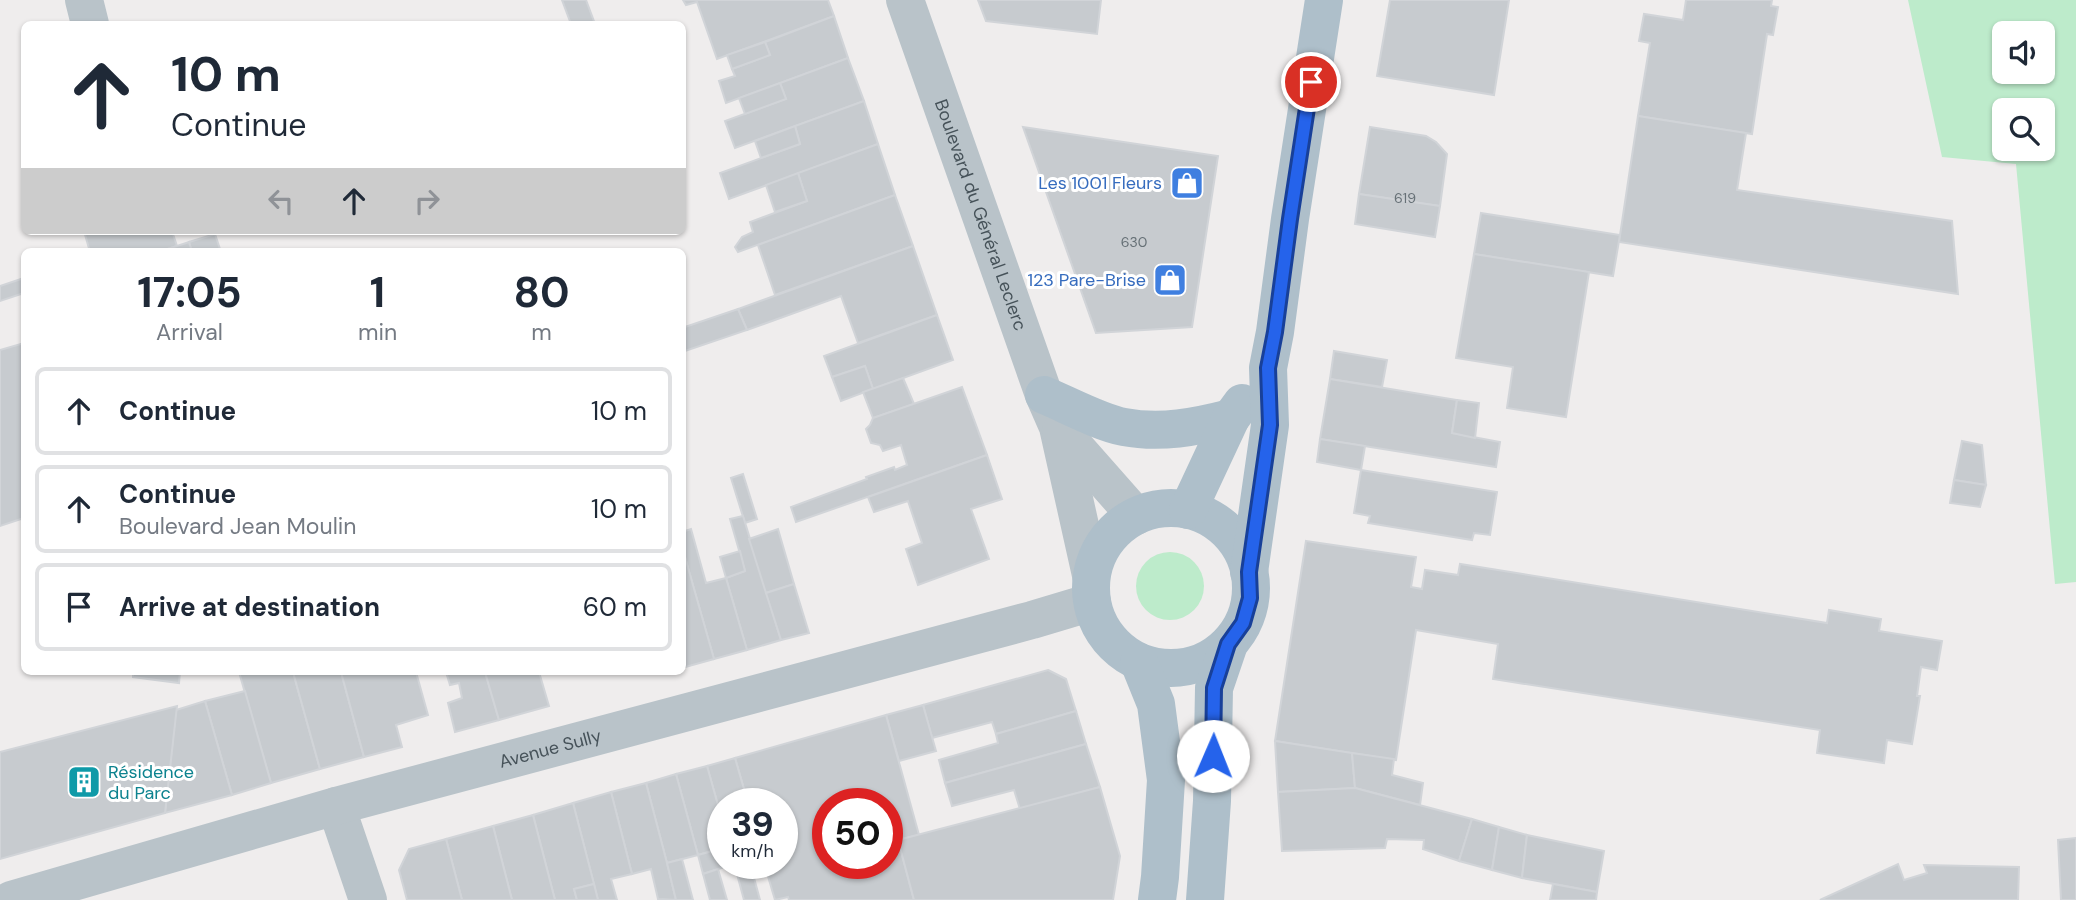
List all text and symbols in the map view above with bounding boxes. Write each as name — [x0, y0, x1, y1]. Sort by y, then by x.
map controls — [1992, 21, 2055, 161]
button: sound — [1992, 21, 2055, 84]
text: 10 m — [171, 42, 281, 106]
icon: ahead — [56, 49, 147, 140]
pin — [1281, 52, 1341, 112]
icon: arrive — [1292, 63, 1330, 101]
street label: Boulevard du Général Leclerc — [929, 96, 1032, 334]
button: search — [1992, 98, 2055, 161]
text: Continue — [171, 104, 306, 146]
shop icon: Les 1001 Fleurs — [1168, 164, 1206, 202]
place label: Les 1001 Fleurs — [1038, 171, 1162, 195]
icon: left — [262, 182, 300, 220]
icon: ahead — [335, 182, 373, 220]
icon: right — [408, 182, 446, 220]
house number: 619 — [1394, 189, 1416, 207]
house number: 630 — [1121, 233, 1147, 251]
shop icon: 123 Pare-Brise — [1151, 261, 1189, 299]
text: 17:05 — [137, 265, 242, 320]
text: 1 — [370, 265, 385, 320]
text: 80 — [513, 265, 570, 320]
place label: 123 Pare-Brise — [1027, 268, 1146, 292]
text: Arrival — [156, 317, 223, 347]
text: min — [358, 317, 397, 347]
text: m — [531, 317, 552, 347]
icon: ahead — [60, 392, 98, 430]
text: Continue — [119, 394, 236, 428]
text: 10 m — [591, 394, 647, 428]
text: Continue — [119, 477, 236, 511]
icon: ahead — [60, 490, 98, 528]
text: 10 m — [591, 492, 647, 526]
text: Boulevard Jean Moulin — [119, 511, 357, 541]
icon: arrive — [60, 588, 98, 626]
text: Arrive at destination — [119, 590, 380, 624]
text: 60 m — [583, 590, 647, 624]
position arrow — [1176, 719, 1250, 793]
street label: Avenue Sully — [496, 724, 604, 774]
place label: Résidence du Parc — [108, 760, 194, 805]
building icon: Résidence du Parc — [65, 763, 103, 801]
speed limit sign: 50 — [812, 788, 903, 879]
text: 39 — [731, 801, 774, 847]
text: km/h — [731, 839, 774, 863]

